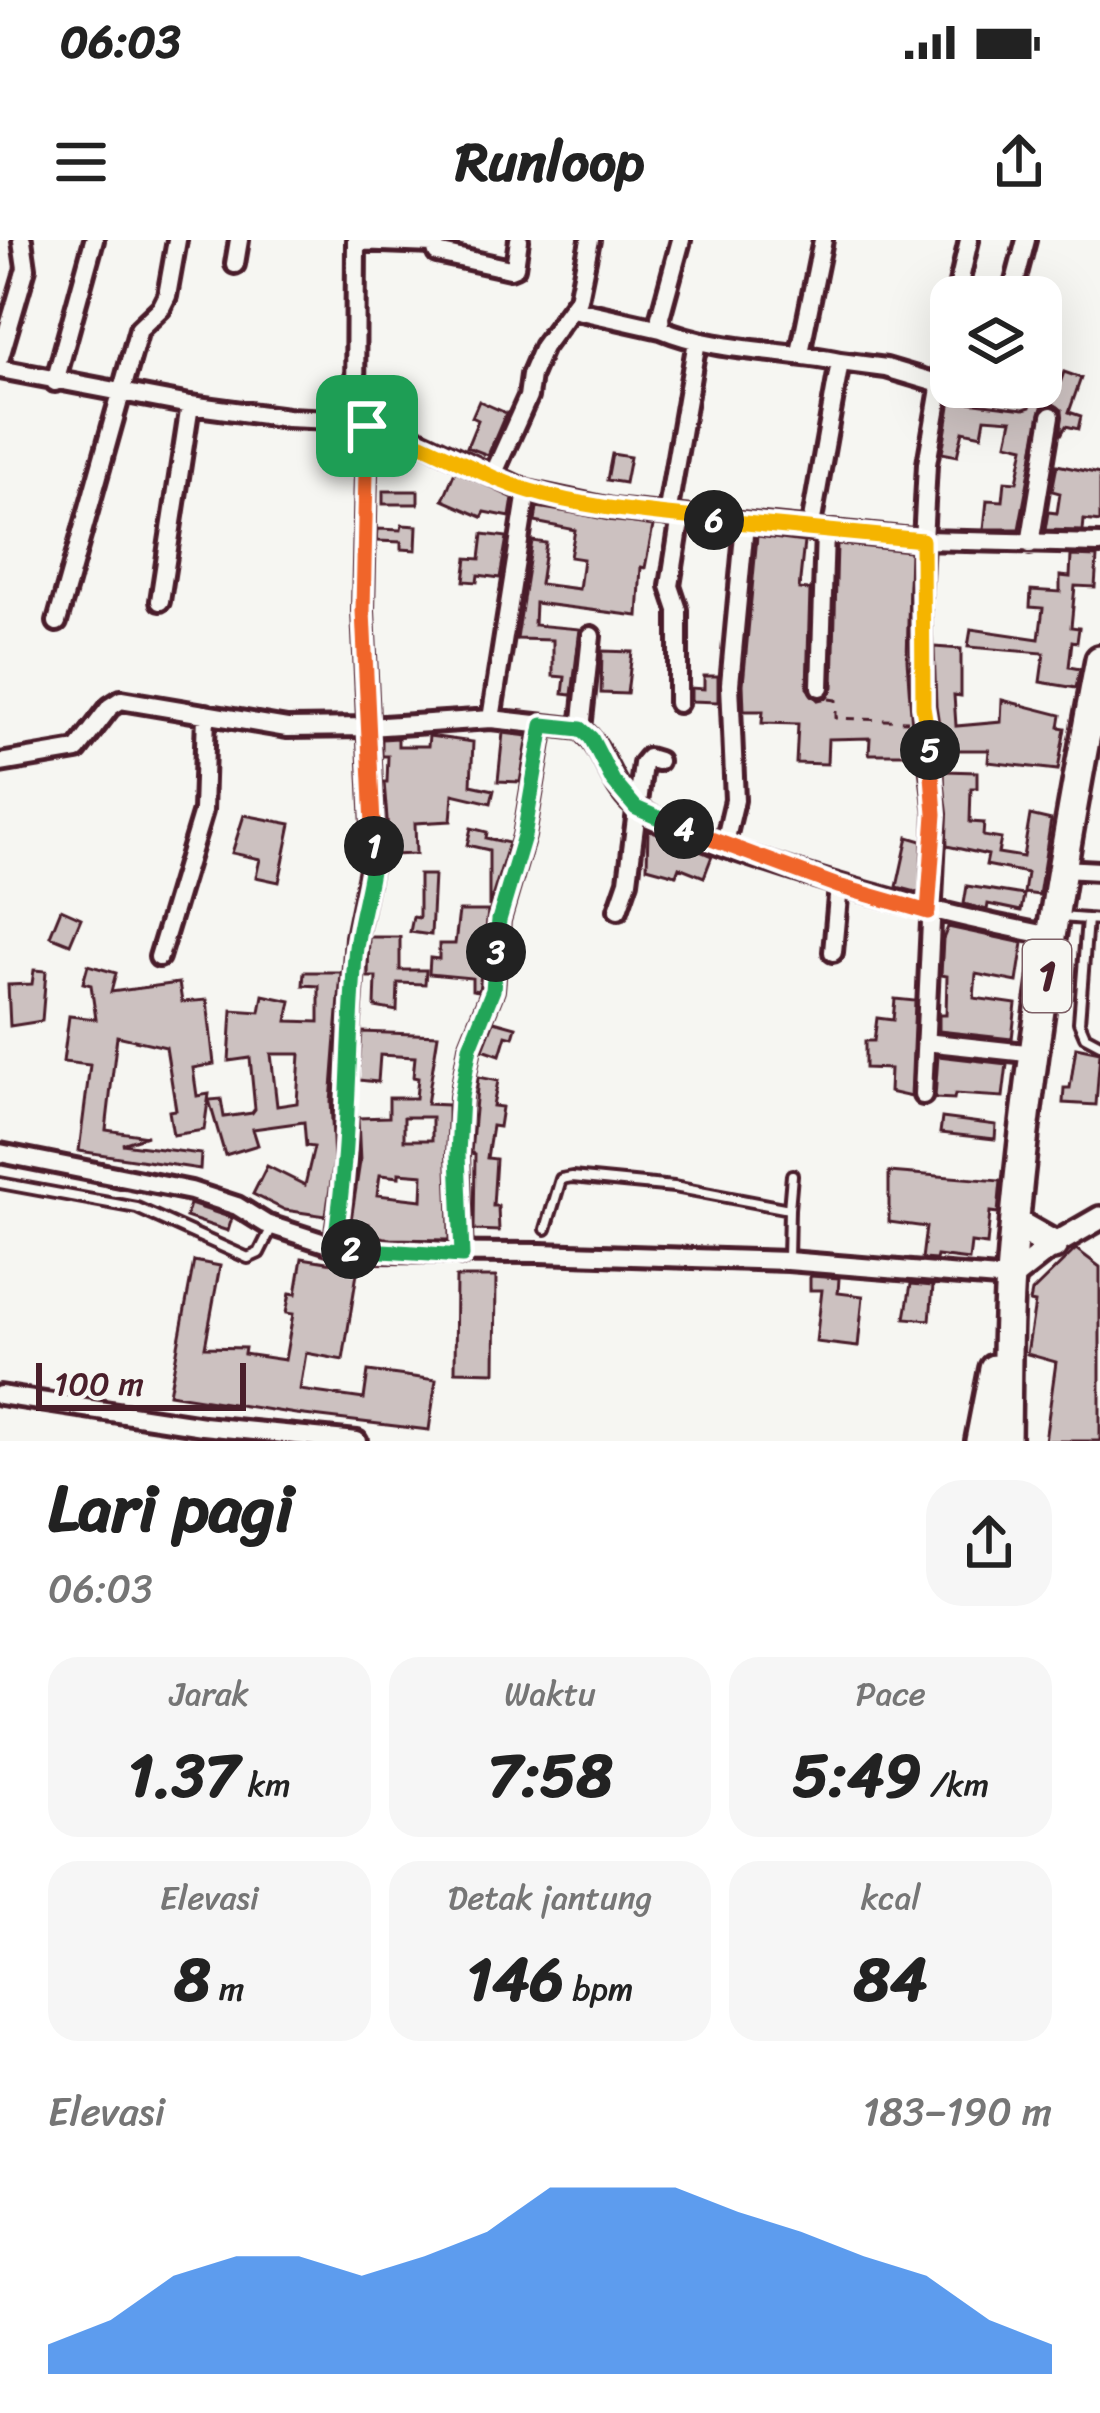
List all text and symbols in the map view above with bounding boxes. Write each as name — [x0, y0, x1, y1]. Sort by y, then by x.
text: 06:03 — [60, 2, 181, 82]
text: Runloop — [456, 114, 644, 210]
icon: menu — [48, 129, 114, 195]
icon: share — [986, 129, 1052, 195]
map controls — [930, 276, 1062, 408]
button: layers — [930, 276, 1062, 408]
pin — [316, 375, 418, 477]
icon: arrive — [334, 393, 400, 459]
pin: 6 — [684, 490, 744, 550]
text: 6 — [705, 491, 723, 549]
pin: 5 — [900, 720, 960, 780]
text: 5 — [920, 721, 940, 779]
pin: 4 — [654, 799, 714, 859]
text: 4 — [674, 800, 694, 858]
pin: 1 — [344, 816, 404, 876]
text: 1 — [367, 817, 381, 875]
pin: 3 — [466, 922, 526, 982]
text: 3 — [487, 923, 505, 981]
road number: 1 — [1023, 940, 1071, 1012]
pin: 2 — [321, 1219, 381, 1279]
text: 2 — [341, 1220, 361, 1278]
text: 100 m — [54, 1355, 144, 1413]
scale bar — [36, 1357, 246, 1410]
text: Lari pagi — [48, 1450, 294, 1567]
button: share — [926, 1480, 1052, 1606]
text: 06:03 — [48, 1554, 153, 1623]
text: Jarak — [169, 1665, 249, 1723]
text: Waktu — [504, 1665, 596, 1723]
text: Pace — [856, 1665, 926, 1723]
text: 1.37 — [128, 1723, 239, 1829]
text: 7:58 — [487, 1723, 613, 1829]
text: 5:49 — [792, 1723, 921, 1829]
text: km — [239, 1756, 291, 1814]
text: /km — [921, 1756, 989, 1814]
text: Elevasi — [160, 1869, 259, 1927]
text: Detak jantung — [448, 1869, 652, 1927]
text: kcal — [861, 1869, 921, 1927]
text: 8 — [174, 1927, 210, 2033]
text: 146 — [467, 1927, 564, 2033]
text: 84 — [854, 1927, 928, 2033]
text: m — [210, 1960, 244, 2018]
text: bpm — [564, 1960, 633, 2018]
text: Elevasi — [48, 2077, 165, 2146]
text: 183–190 m — [863, 2077, 1052, 2146]

